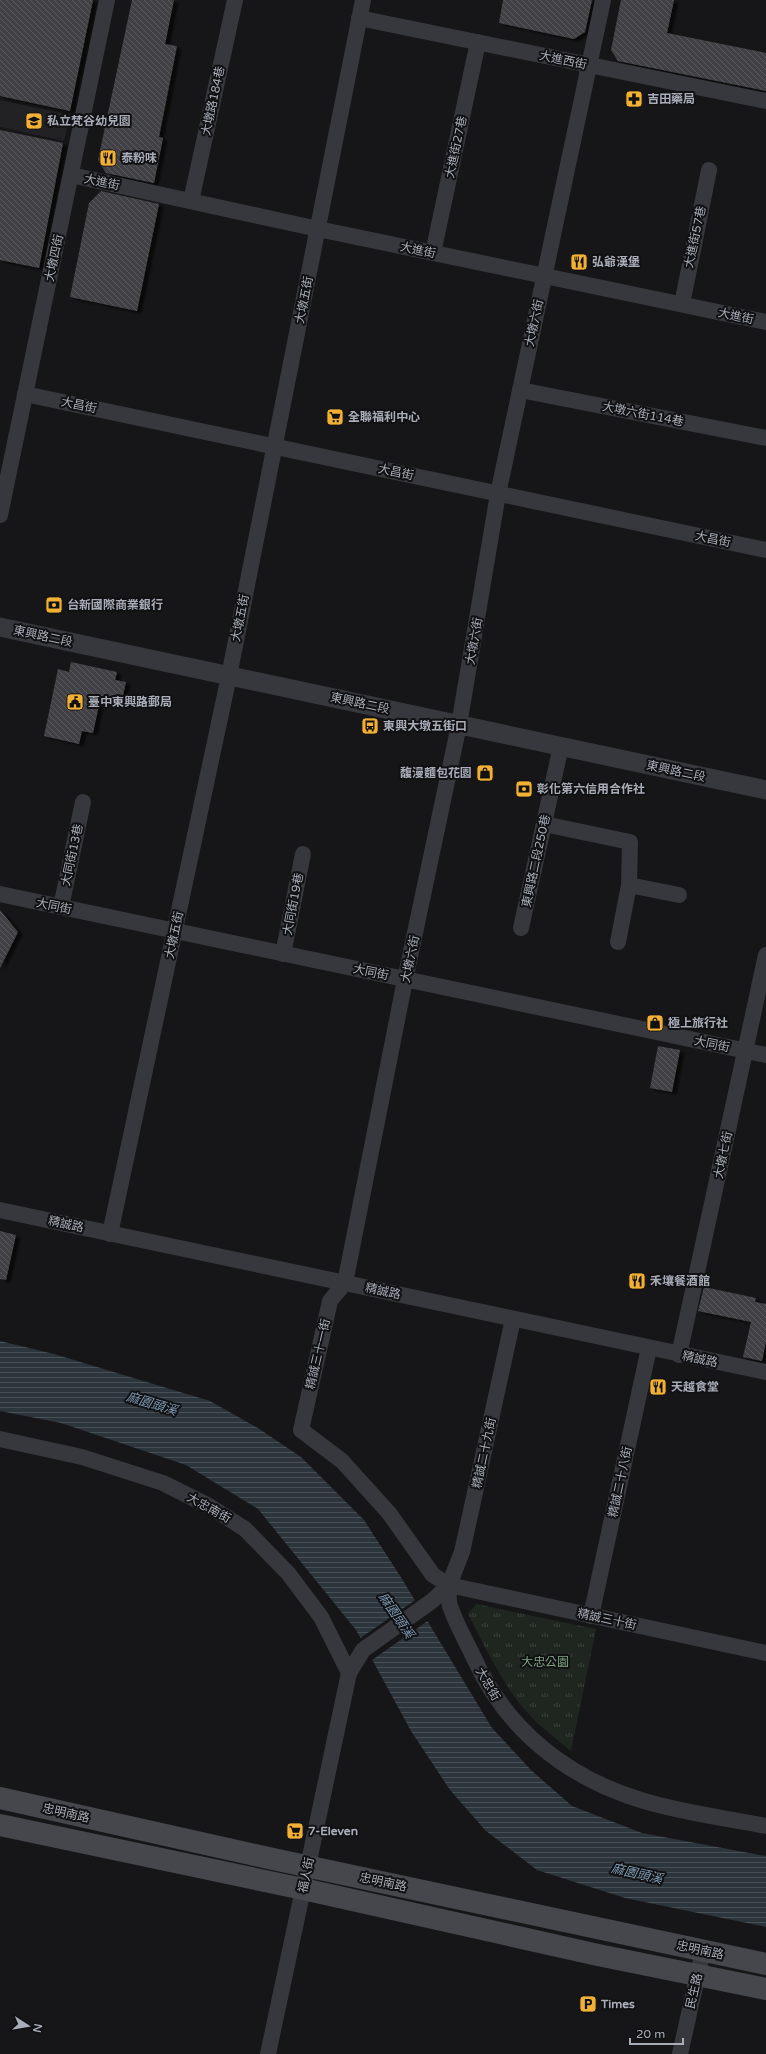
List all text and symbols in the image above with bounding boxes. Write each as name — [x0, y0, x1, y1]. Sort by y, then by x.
street label: 大進西街 — [538, 48, 588, 72]
street label: 大墩路184巷 — [199, 65, 227, 137]
pharmacy icon: 吉田藥局 — [624, 89, 644, 109]
place label: 吉田藥局 — [647, 92, 695, 106]
school or university icon: 私立梵谷幼兒園 — [24, 111, 44, 131]
place label: 私立梵谷幼兒園 — [47, 114, 131, 128]
street label: 大進街27巷 — [443, 115, 469, 179]
restaurant icon: 泰粉味 — [98, 148, 118, 168]
place label: 泰粉味 — [121, 151, 157, 165]
street label: 大進街 — [83, 171, 121, 193]
street label: 大進街57巷 — [682, 205, 708, 269]
street label: 大墩四街 — [42, 233, 66, 283]
street label: 大進街 — [399, 239, 437, 261]
restaurant icon: 弘爺漢堡 — [569, 252, 589, 272]
place label: 弘爺漢堡 — [592, 255, 640, 269]
street label: 大墩五街 — [293, 275, 315, 325]
street label: 大墩六街 — [522, 298, 546, 348]
street label: 大進街 — [717, 305, 755, 327]
street label: 大昌街 — [60, 394, 98, 416]
street label: 大墩六街114巷 — [601, 399, 685, 429]
supermarket icon: 全聯福利中心 — [325, 407, 345, 427]
place label: 全聯福利中心 — [348, 410, 420, 424]
street label: 大昌街 — [377, 461, 415, 483]
street label: 大昌街 — [694, 528, 732, 550]
street label: 大墩五街 — [229, 593, 251, 643]
bank icon: 台新國際商業銀行 — [44, 595, 64, 615]
place label: 台新國際商業銀行 — [67, 598, 163, 612]
street label: 大墩六街 — [463, 616, 485, 666]
street label: 東興路二段 — [12, 623, 74, 649]
street label: 東興路二段 — [329, 690, 391, 716]
public building icon: 臺中東興路郵局 — [65, 692, 85, 712]
place label: 臺中東興路郵局 — [88, 695, 172, 709]
bus stop icon: 東興大墩五街口 — [360, 716, 380, 736]
place label: 東興大墩五街口 — [383, 719, 467, 733]
street label: 東興路二段 — [645, 758, 707, 784]
shop icon: 馥漫麵包花園 — [475, 763, 495, 783]
place label: 馥漫麵包花園 — [400, 766, 472, 780]
bank icon: 彰化第六信用合作社 — [514, 779, 534, 799]
place label: 彰化第六信用合作社 — [537, 782, 645, 796]
street label: 東興路二段250巷 — [519, 813, 553, 909]
street label: 大同街13巷 — [59, 823, 85, 887]
street label: 大同街19巷 — [280, 872, 306, 936]
street label: 大同街 — [35, 895, 73, 917]
street label: 大墩五街 — [162, 910, 186, 960]
street label: 大墩六街 — [398, 934, 422, 984]
street label: 大同街 — [352, 961, 390, 983]
shop icon: 極上旅行社 — [645, 1013, 665, 1033]
place label: 極上旅行社 — [668, 1016, 728, 1030]
street label: 大同街 — [693, 1033, 731, 1055]
street label: 大墩七街 — [711, 1130, 735, 1180]
street label: 精誠路 — [47, 1213, 85, 1235]
restaurant icon: 禾壤餐酒館 — [627, 1271, 647, 1291]
place label: 禾壤餐酒館 — [650, 1274, 710, 1288]
street label: 精誠路 — [364, 1280, 402, 1302]
street label: 精誠三十一街 — [303, 1317, 333, 1391]
street label: 精誠路 — [681, 1348, 719, 1370]
restaurant icon: 天越食堂 — [648, 1377, 668, 1397]
place label: 天越食堂 — [671, 1380, 719, 1394]
water label: 麻園頭溪 — [124, 1389, 181, 1420]
street label: 精誠二十九街 — [470, 1416, 498, 1490]
street label: 精誠二十八街 — [606, 1445, 634, 1519]
street label: 大忠南街 — [185, 1490, 233, 1526]
water label: 麻園頭溪 — [375, 1590, 418, 1643]
street label: 精誠三十街 — [576, 1606, 638, 1632]
park label: 大忠公園 — [521, 1655, 569, 1669]
street label: 大忠街 — [473, 1665, 503, 1703]
street label: 忠明南路 — [41, 1801, 91, 1825]
supermarket icon: 7-Eleven — [285, 1821, 305, 1841]
place label: 7-Eleven — [308, 1824, 358, 1838]
street label: 福人街 — [295, 1856, 317, 1894]
water label: 麻園頭溪 — [610, 1860, 666, 1888]
street label: 忠明南路 — [358, 1870, 408, 1894]
street label: 忠明南路 — [675, 1938, 725, 1962]
street label: 民生路 — [683, 1972, 705, 2010]
parking icon: Times — [578, 1994, 598, 2014]
place label: Times — [600, 1997, 635, 2011]
north arrow — [8, 2006, 48, 2046]
scale bar — [630, 2020, 683, 2046]
text: N — [30, 2022, 45, 2034]
text: 20 m — [636, 2027, 665, 2041]

